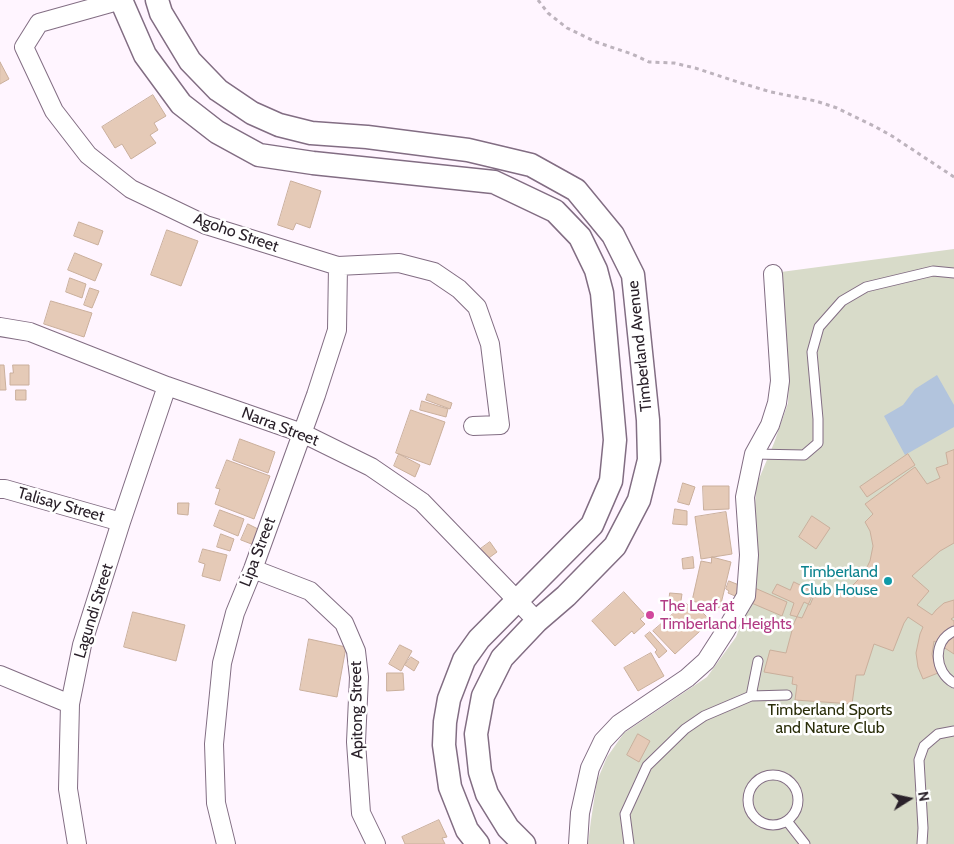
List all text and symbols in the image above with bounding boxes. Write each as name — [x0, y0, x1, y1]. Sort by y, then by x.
street label: Agoho Street — [191, 209, 281, 257]
street label: Timberland Avenue — [624, 280, 656, 412]
street label: Narra Street — [239, 403, 321, 451]
street label: Talisay Street — [15, 483, 107, 527]
street label: Lipa Street — [236, 515, 280, 589]
street label: Lagundi Street — [70, 561, 118, 661]
place label: Timberland Club House — [800, 562, 878, 600]
marker: Timberland Club House — [882, 575, 894, 587]
place label: The Leaf at Timberland Heights — [660, 596, 792, 634]
marker: The Leaf at Timberland Heights — [644, 609, 656, 621]
street label: Apitong Street — [347, 661, 367, 759]
park label: Timberland Sports and Nature Club — [768, 700, 892, 738]
north arrow — [884, 774, 934, 824]
text: N — [914, 790, 933, 803]

